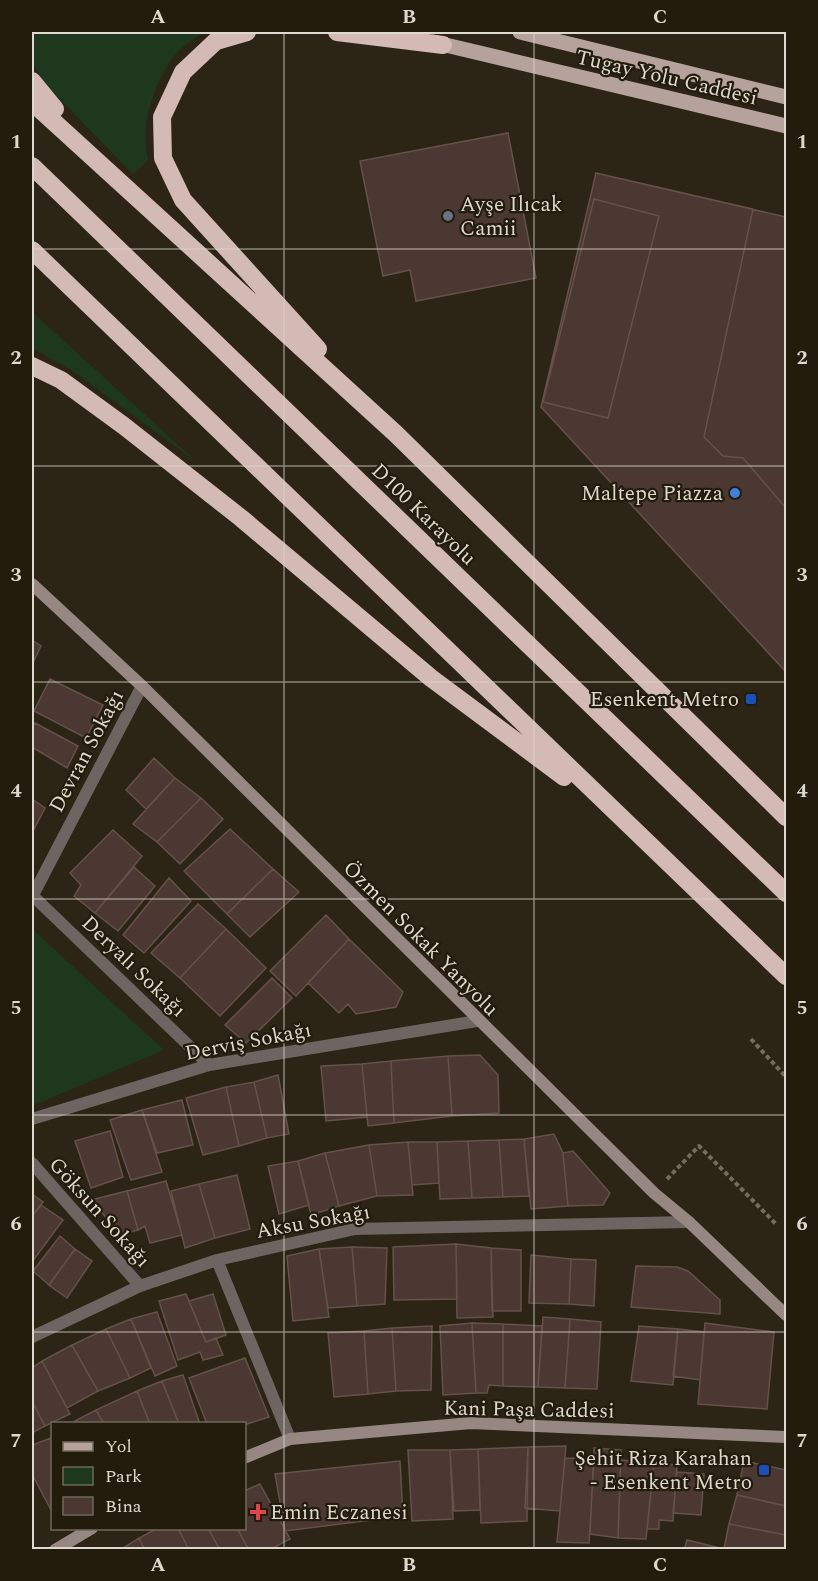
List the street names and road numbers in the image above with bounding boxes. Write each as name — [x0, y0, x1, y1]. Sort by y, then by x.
street label: Tugay Yolu Caddesi — [573, 42, 761, 114]
street label: D100 Karayolu — [363, 456, 484, 574]
street label: Devran Sokağı — [41, 684, 133, 819]
street label: Özmen Sokak Yanyolu — [335, 853, 506, 1024]
street label: Deryalı Sokağı — [73, 908, 193, 1025]
street label: Derviş Sokağı — [182, 1014, 314, 1070]
street label: Göksun Sokağı — [41, 1150, 158, 1275]
street label: Aksu Sokağı — [254, 1196, 373, 1248]
street label: Kani Paşa Caddesi — [443, 1393, 615, 1427]

